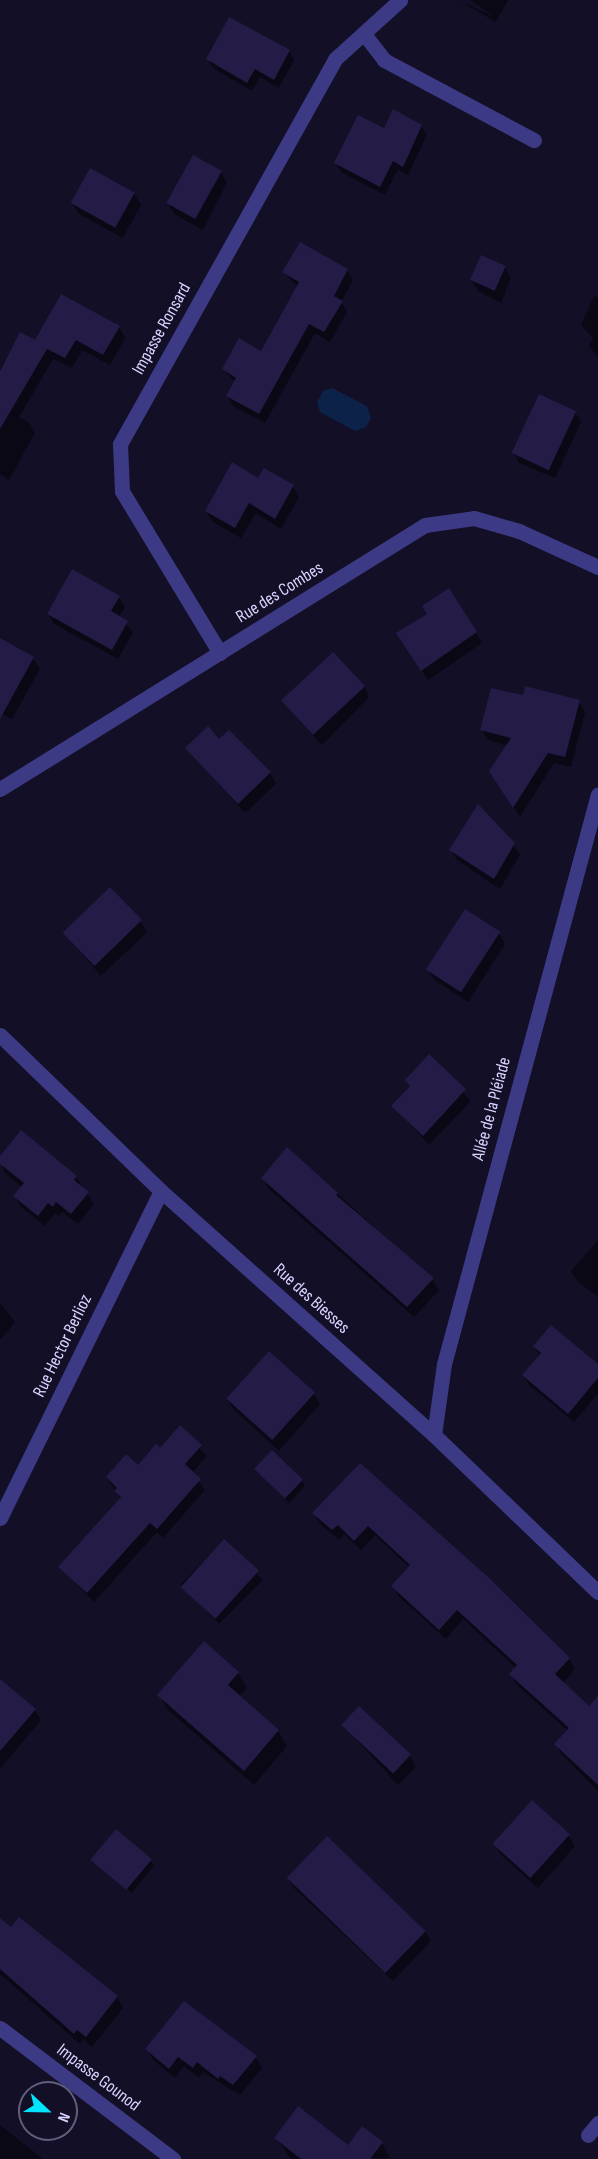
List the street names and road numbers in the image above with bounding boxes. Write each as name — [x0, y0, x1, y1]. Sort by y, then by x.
street label: Impasse Ronsard — [128, 279, 196, 379]
street label: Rue des Combes — [232, 558, 328, 628]
street label: Allée de la Pléiade — [468, 1055, 516, 1163]
street label: Rue des Biesses — [268, 1259, 354, 1339]
street label: Rue Hector Berlioz — [29, 1291, 97, 1401]
street label: Impasse Gounod — [52, 2040, 144, 2116]

